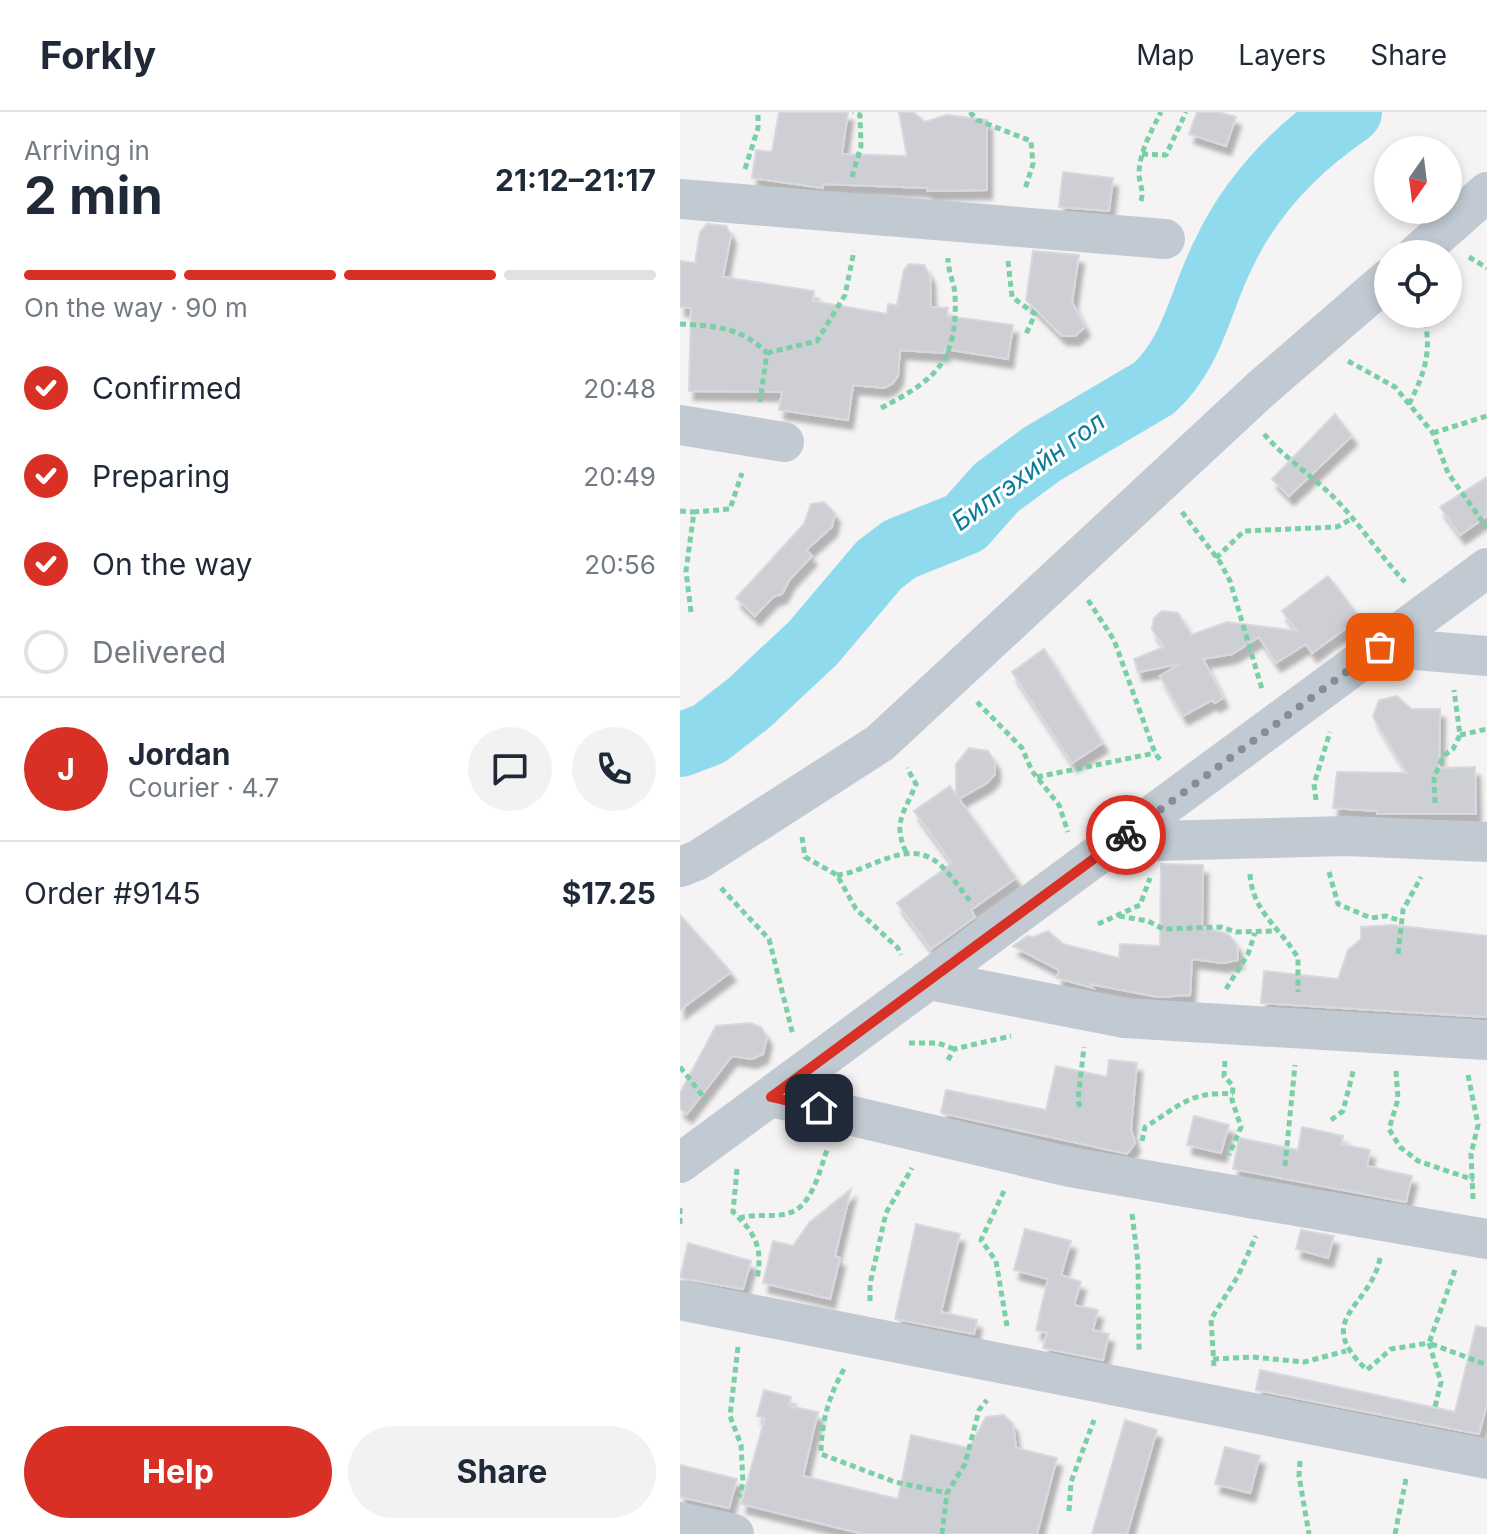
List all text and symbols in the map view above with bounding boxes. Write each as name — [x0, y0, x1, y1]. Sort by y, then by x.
text: Forkly — [40, 32, 156, 78]
text: Map — [1136, 38, 1194, 72]
text: Layers — [1238, 38, 1326, 72]
text: Share — [1370, 38, 1447, 72]
text: Arriving in — [24, 135, 150, 166]
north arrow — [1374, 136, 1462, 224]
map controls — [1374, 136, 1462, 328]
text: 21:12–21:17 — [495, 162, 656, 198]
text: 2 min — [24, 164, 163, 227]
button: locate — [1374, 240, 1462, 328]
text: On the way · 90 m — [24, 292, 248, 323]
icon: check — [24, 366, 68, 410]
text: Confirmed — [92, 370, 242, 406]
text: 20:48 — [583, 373, 656, 404]
water label: Билгэхийн гол — [945, 405, 1111, 537]
icon: check — [24, 454, 68, 498]
text: Preparing — [92, 458, 230, 494]
text: 20:49 — [583, 461, 656, 492]
icon: check — [24, 542, 68, 586]
text: On the way — [92, 546, 252, 582]
text: 20:56 — [584, 549, 656, 580]
pin — [1346, 613, 1414, 681]
icon: bag — [1358, 625, 1402, 669]
text: Delivered — [92, 634, 226, 670]
button: chat — [468, 727, 552, 811]
button: phone — [572, 727, 656, 811]
text: Jordan — [128, 736, 230, 772]
text: J — [57, 751, 75, 787]
text: Courier · 4.7 — [128, 772, 279, 803]
courier — [1086, 795, 1166, 875]
icon: bike — [1104, 813, 1148, 857]
text: Order #9145 — [24, 875, 201, 911]
text: $17.25 — [562, 875, 656, 911]
pin — [785, 1074, 853, 1142]
icon: home — [797, 1086, 841, 1130]
button: Help — [24, 1426, 332, 1518]
button: Share — [348, 1426, 656, 1518]

